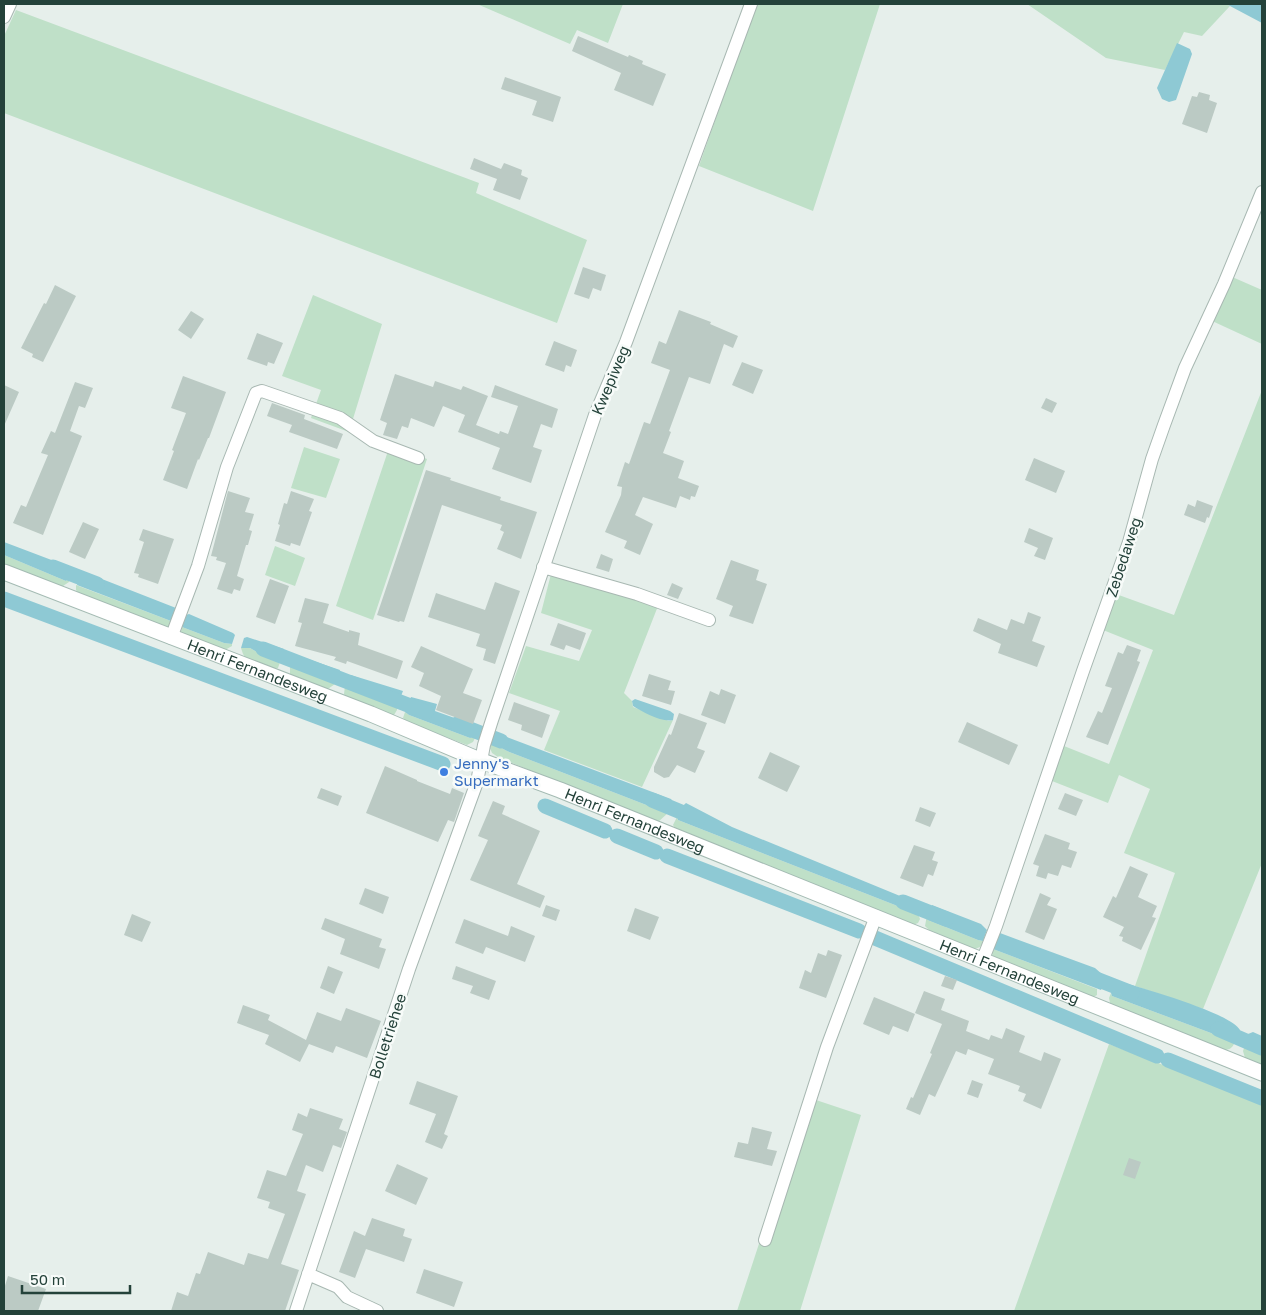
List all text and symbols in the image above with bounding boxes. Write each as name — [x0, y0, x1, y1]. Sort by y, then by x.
street label: Kwepiweg — [587, 343, 633, 417]
street label: Zebedaweg — [1102, 515, 1144, 599]
street label: Henri Fernandesweg — [185, 635, 330, 705]
place label: Jenny's Supermarkt — [454, 754, 539, 789]
marker: Jenny's Supermarkt — [438, 766, 450, 778]
street label: Henri Fernandesweg — [562, 784, 707, 856]
street label: Henri Fernandesweg — [937, 935, 1082, 1007]
street label: Bolletriehee — [365, 991, 409, 1081]
scale bar — [22, 1262, 130, 1294]
text: 50 m — [30, 1270, 65, 1288]

